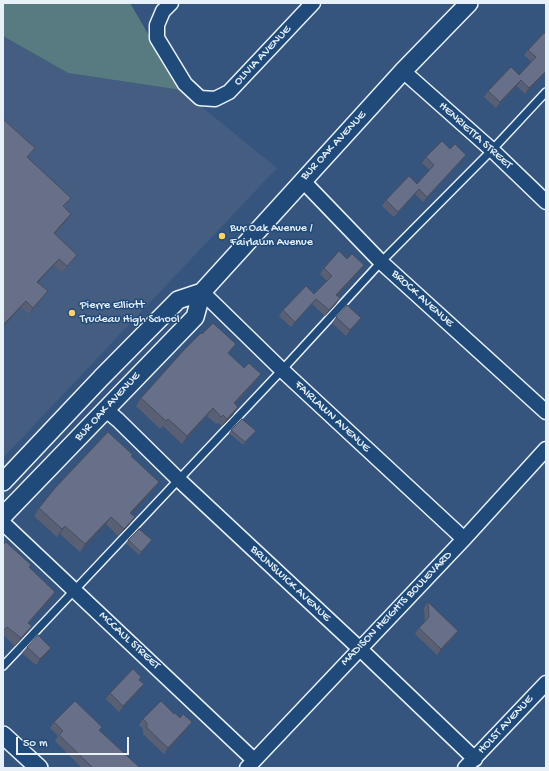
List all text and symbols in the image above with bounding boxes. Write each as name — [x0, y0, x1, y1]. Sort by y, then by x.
street label: OLIVIA AVENUE — [231, 23, 295, 89]
street label: HENRIETTA STREET — [435, 99, 515, 173]
street label: BUR OAK AVENUE — [298, 108, 370, 184]
place label: Bur Oak Avenue / Fairlawn Avenue — [230, 222, 313, 250]
marker: Bur Oak Avenue / Fairlawn Avenue — [217, 231, 227, 241]
street label: BROCK AVENUE — [388, 267, 456, 331]
place label: Pierre Elliott Trudeau High School — [80, 299, 180, 327]
marker: Pierre Elliott Trudeau High School — [67, 308, 77, 318]
street label: BUR OAK AVENUE — [72, 369, 144, 445]
street label: FAIRLAWN AVENUE — [291, 378, 373, 456]
street label: BRUNSWICK AVENUE — [247, 543, 333, 625]
street label: MADISON HEIGHTS BOULEVARD — [338, 549, 456, 669]
street label: MCCAUL STREET — [95, 609, 163, 673]
street label: HOLST AVENUE — [475, 693, 537, 757]
scale bar — [18, 729, 131, 755]
text: 50 m — [23, 737, 48, 751]

